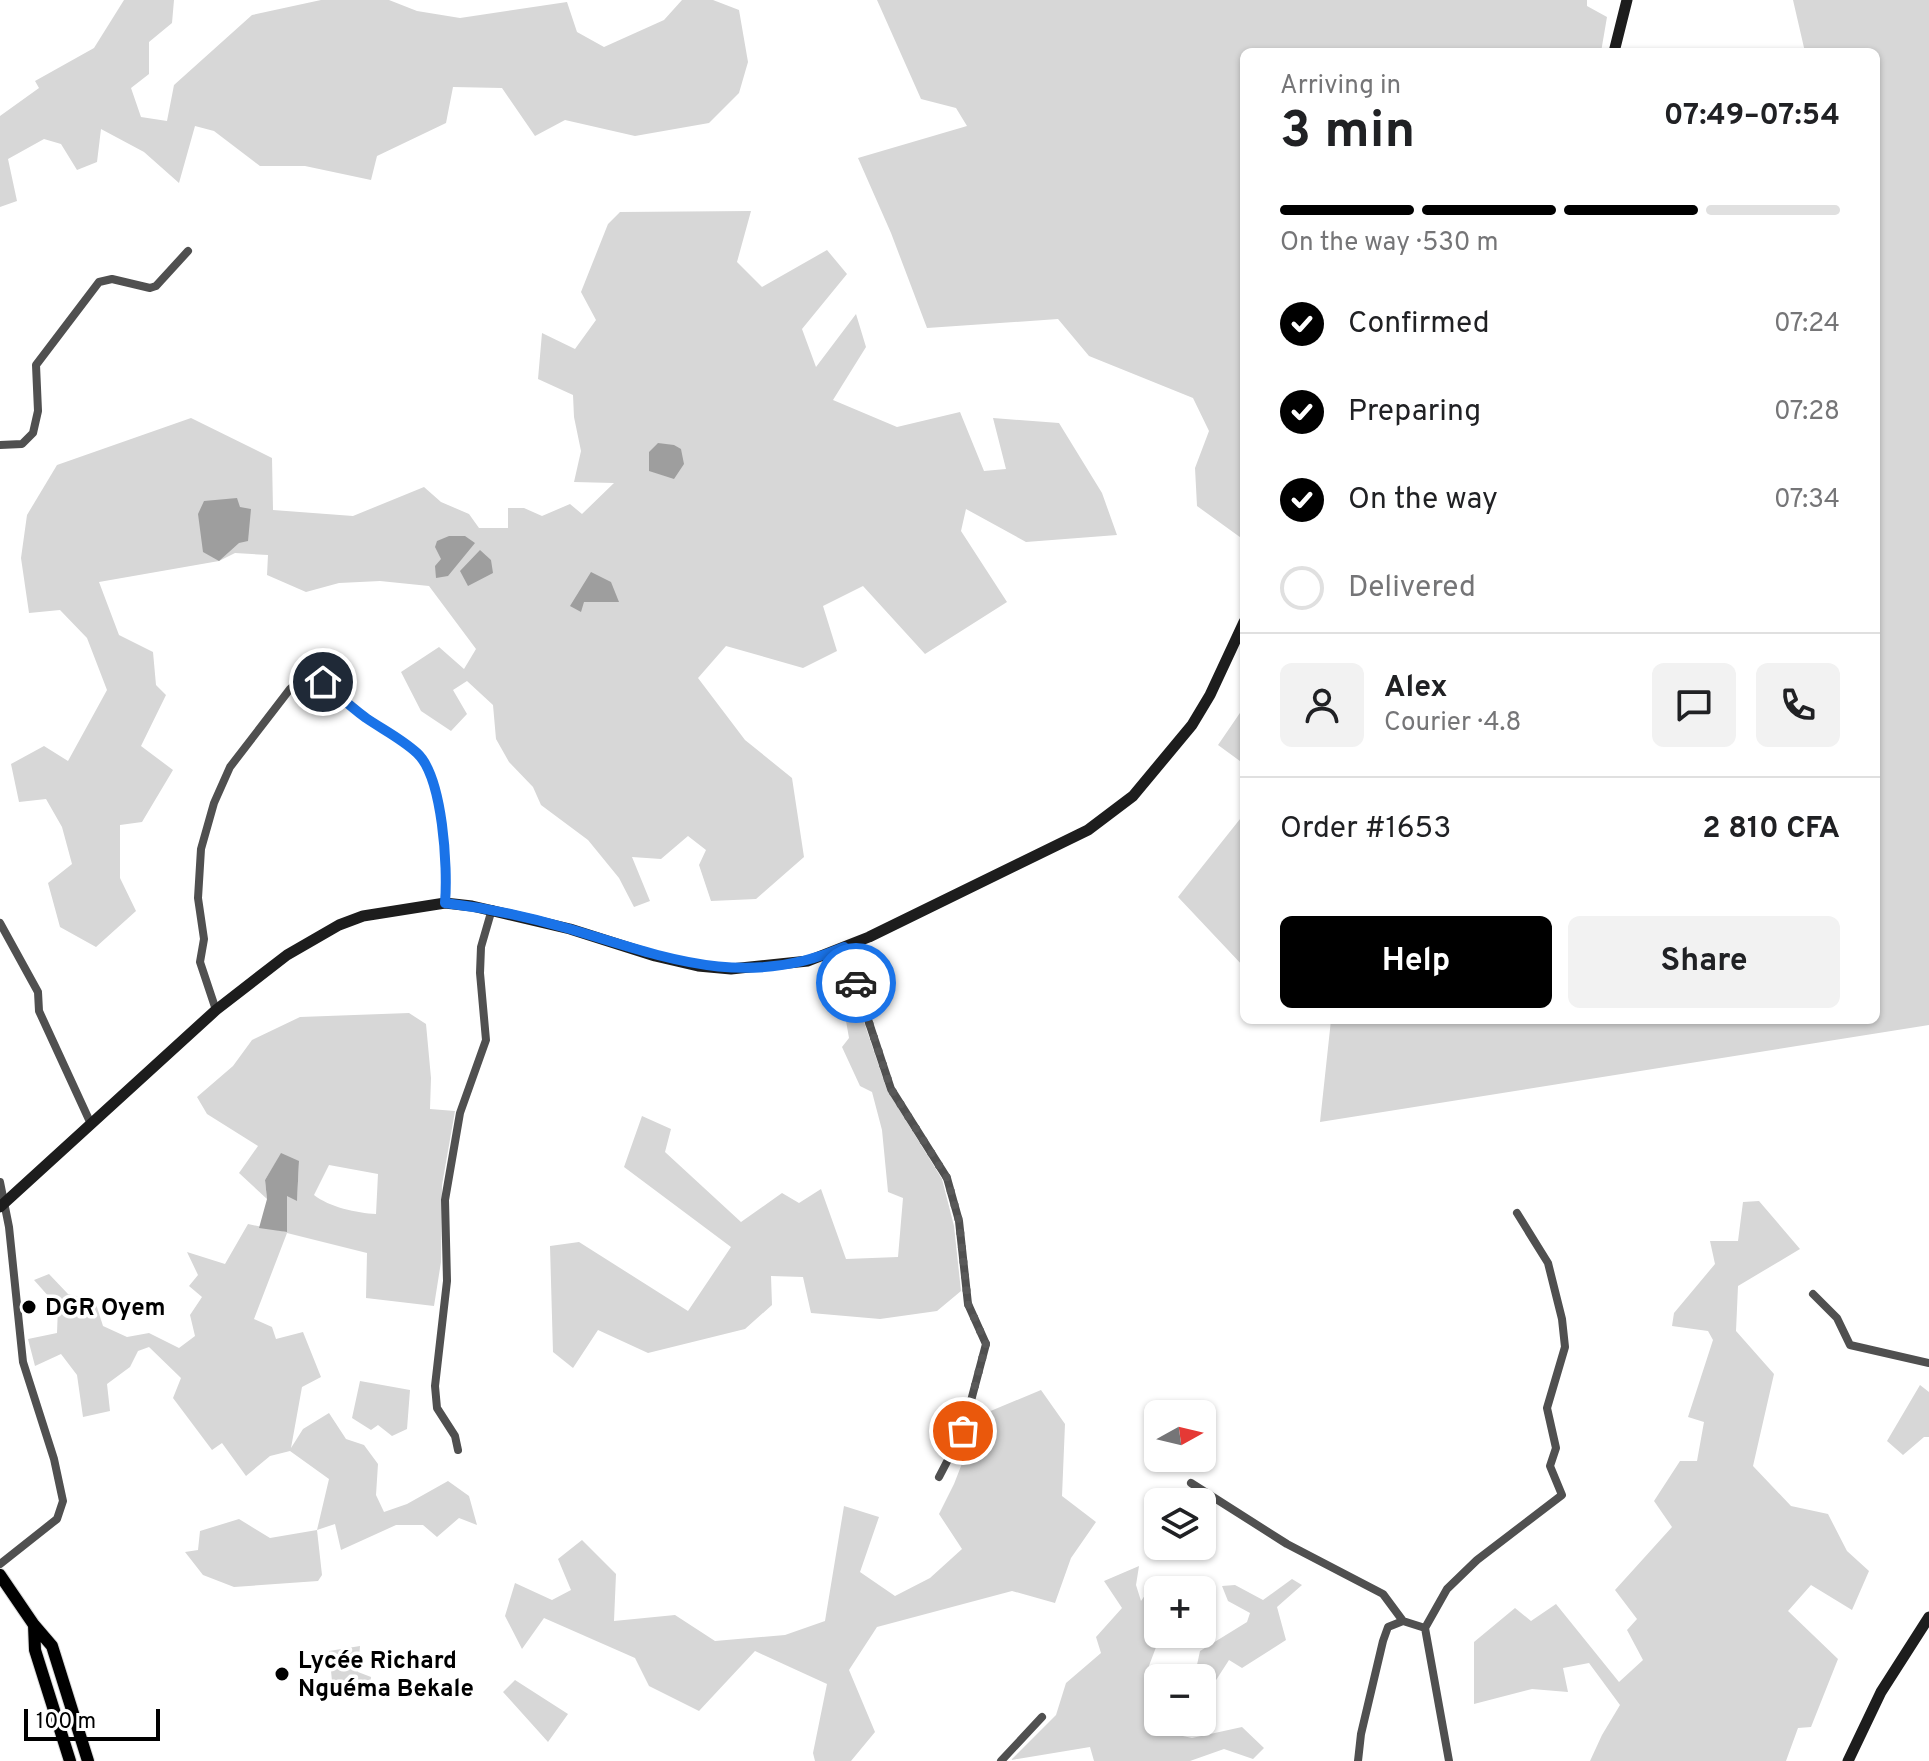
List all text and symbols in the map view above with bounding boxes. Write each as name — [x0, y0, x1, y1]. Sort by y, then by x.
text: Arriving in — [1280, 70, 1401, 103]
text: 07:49–07:54 — [1664, 98, 1840, 135]
text: 3 min — [1280, 100, 1415, 166]
text: On the way · 530 m — [1280, 227, 1499, 260]
icon: check — [1280, 302, 1324, 346]
text: Confirmed — [1348, 306, 1490, 343]
text: 07:24 — [1774, 308, 1840, 341]
icon: check — [1280, 390, 1324, 434]
text: Preparing — [1348, 394, 1481, 431]
text: 07:28 — [1774, 396, 1840, 429]
icon: check — [1280, 478, 1324, 522]
text: On the way — [1348, 482, 1498, 519]
text: 07:34 — [1774, 484, 1840, 517]
text: Delivered — [1348, 570, 1476, 607]
pin — [289, 648, 357, 716]
icon: home — [301, 660, 345, 704]
button: person — [1280, 663, 1364, 747]
button: chat — [1652, 663, 1736, 747]
button: phone — [1756, 663, 1840, 747]
text: Alex — [1384, 670, 1448, 707]
text: Courier · 4.8 — [1384, 707, 1521, 740]
text: Order #1653 — [1280, 811, 1451, 848]
text: 2 810 CFA — [1702, 811, 1840, 848]
button: Help — [1280, 916, 1552, 1008]
button: Share — [1568, 916, 1840, 1008]
courier — [816, 943, 896, 1023]
icon: car — [834, 961, 878, 1005]
place label: DGR Oyem — [45, 1294, 166, 1324]
marker: DGR Oyem — [20, 1298, 38, 1316]
pin — [929, 1397, 997, 1465]
north arrow — [1144, 1400, 1216, 1472]
map controls — [1144, 1400, 1216, 1736]
icon: bag — [941, 1409, 985, 1453]
button: layers — [1144, 1488, 1216, 1560]
button: + — [1144, 1576, 1216, 1648]
place label: Lycée Richard Nguéma Bekale — [298, 1647, 474, 1705]
button: − — [1144, 1664, 1216, 1736]
marker: Lycée Richard Nguéma Bekale — [273, 1665, 291, 1683]
scale bar — [24, 1705, 160, 1741]
text: 100 m — [36, 1709, 96, 1736]

